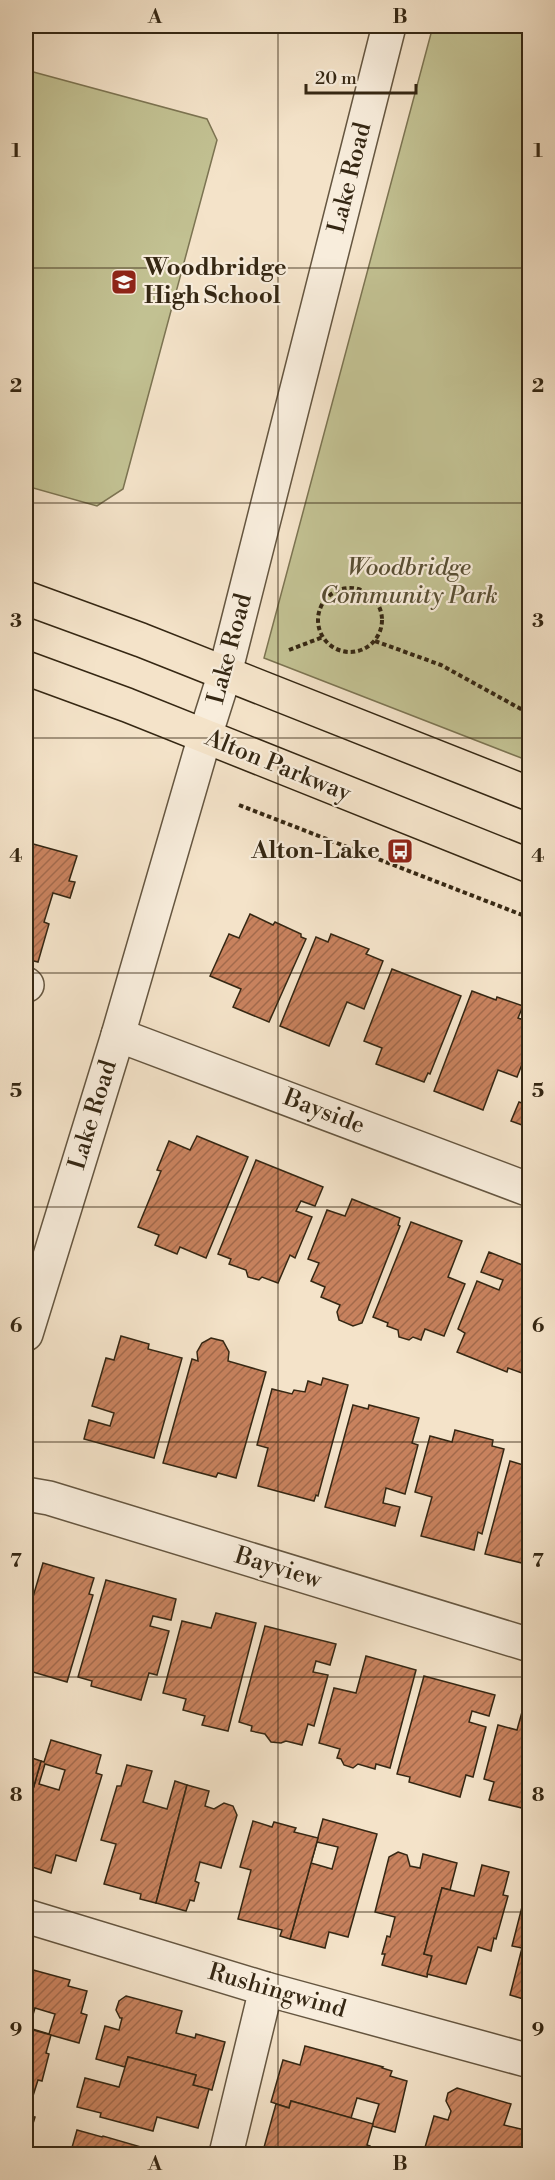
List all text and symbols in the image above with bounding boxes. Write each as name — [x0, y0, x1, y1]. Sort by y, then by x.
text: A — [147, 5, 163, 30]
text: B — [392, 5, 408, 30]
scale bar — [306, 57, 416, 95]
text: 20 m — [315, 67, 357, 90]
street label: Lake Road — [322, 119, 378, 236]
text: 1 — [11, 139, 21, 164]
text: 1 — [533, 139, 543, 164]
place label: Woodbridge High School — [143, 253, 287, 311]
school or university icon: Woodbridge High School — [109, 267, 139, 297]
text: 2 — [10, 374, 22, 399]
text: 2 — [532, 374, 544, 399]
park label: Woodbridge Community Park — [320, 553, 498, 611]
street label: Lake Road — [201, 590, 259, 708]
text: 3 — [10, 609, 22, 634]
text: 3 — [532, 609, 544, 634]
street label: Alton Parkway — [200, 723, 356, 809]
place label: Alton-Lake — [250, 836, 380, 866]
bus stop icon: Alton-Lake — [385, 836, 415, 866]
text: 4 — [9, 844, 23, 869]
text: 4 — [531, 844, 545, 869]
street label: Lake Road — [62, 1056, 124, 1173]
text: 5 — [10, 1079, 22, 1104]
text: 5 — [532, 1079, 544, 1104]
street label: Bayside — [278, 1082, 369, 1141]
text: 6 — [10, 1314, 23, 1339]
text: 6 — [532, 1314, 545, 1339]
street label: Bayview — [230, 1540, 326, 1596]
text: 7 — [10, 1549, 22, 1574]
text: 7 — [532, 1549, 544, 1574]
text: 8 — [10, 1783, 23, 1808]
text: 8 — [532, 1783, 545, 1808]
street label: Rushingwind — [205, 1957, 350, 2025]
text: 9 — [10, 2018, 22, 2043]
text: 9 — [532, 2018, 544, 2043]
text: A — [147, 2152, 163, 2177]
text: B — [392, 2152, 408, 2177]

